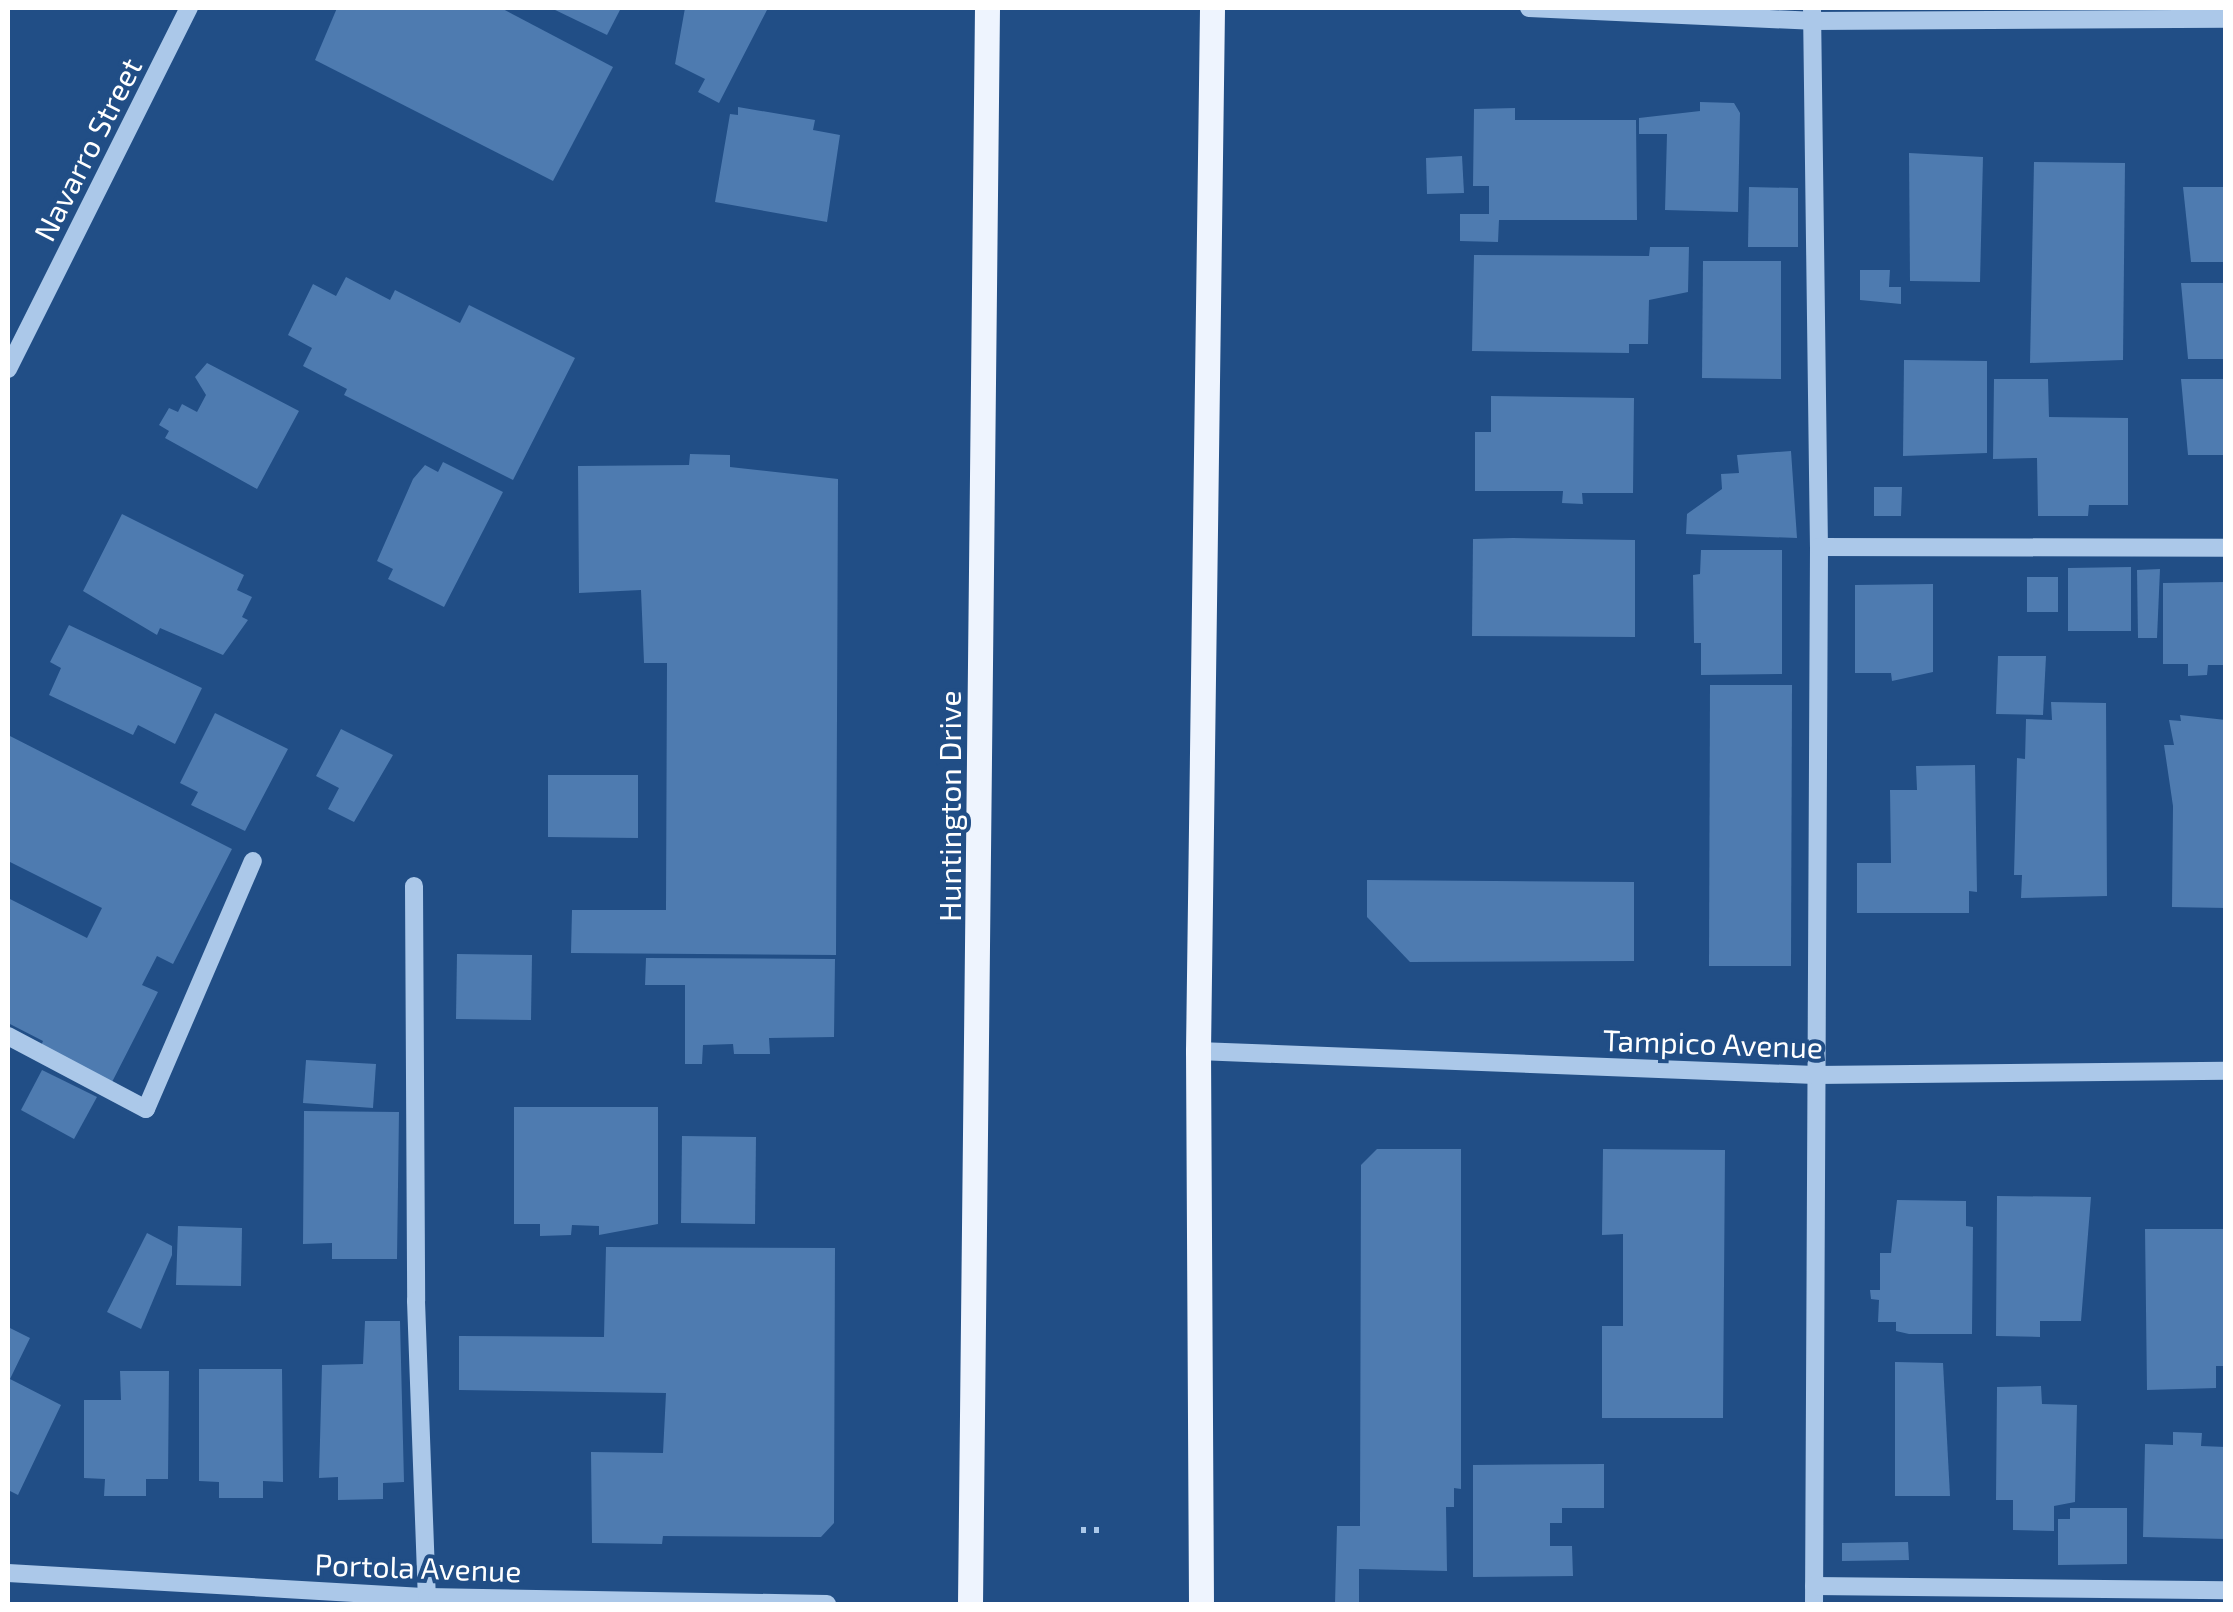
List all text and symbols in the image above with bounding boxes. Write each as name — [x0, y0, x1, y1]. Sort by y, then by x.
street label: Navarro Street — [25, 51, 149, 247]
street label: Huntington Drive — [931, 690, 967, 922]
street label: Tampico Avenue — [1602, 1021, 1824, 1065]
street label: Portola Avenue — [314, 1545, 522, 1589]

